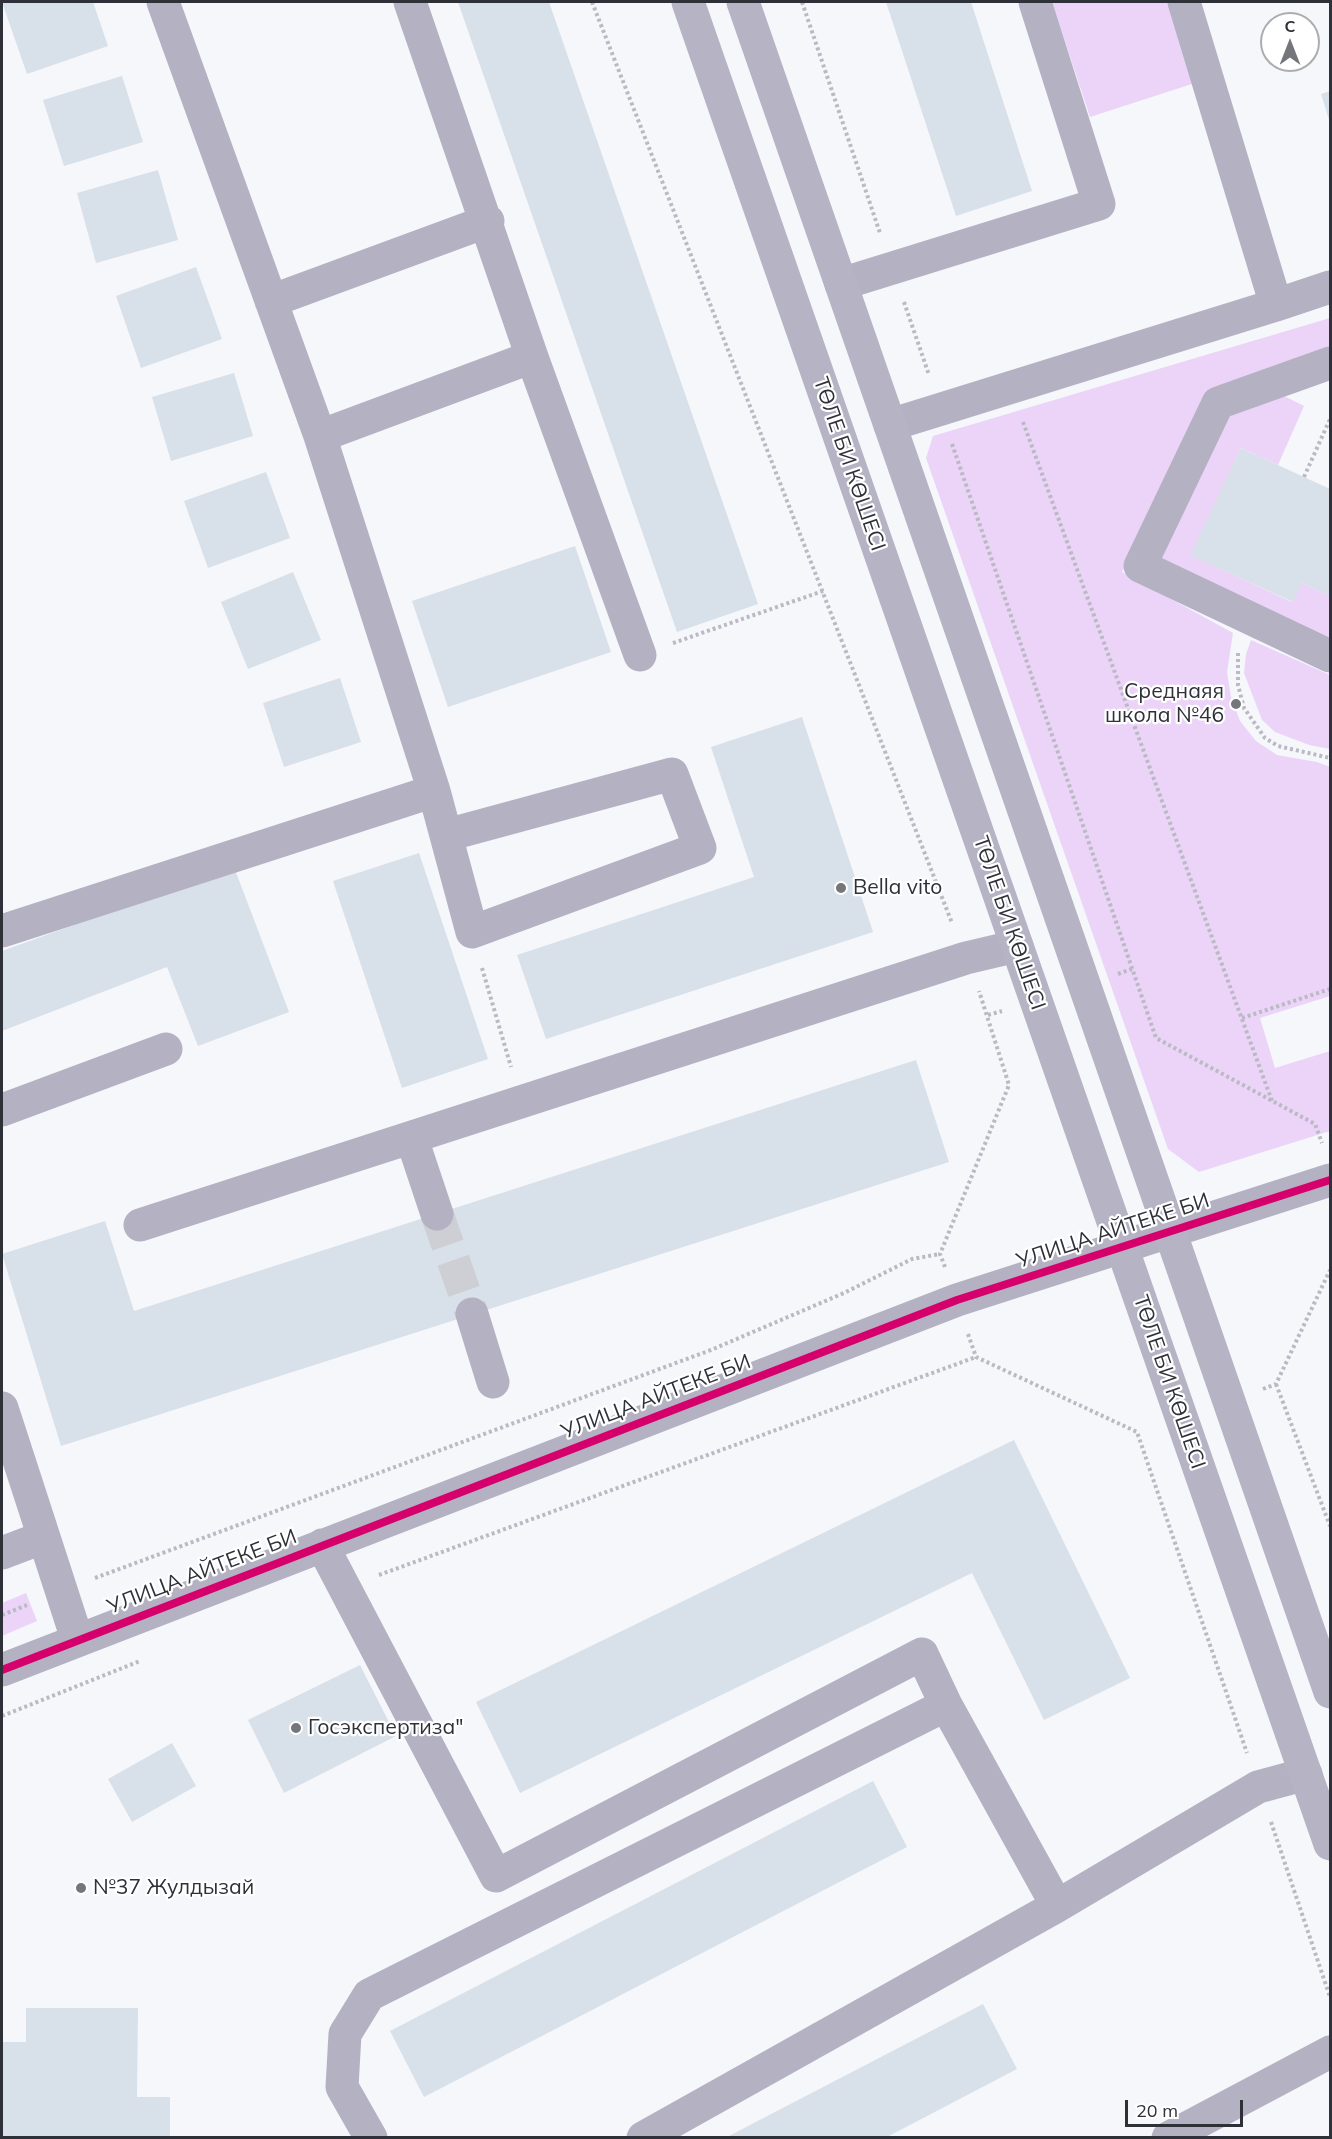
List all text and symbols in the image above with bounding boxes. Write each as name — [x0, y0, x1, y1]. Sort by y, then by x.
north arrow — [1260, 12, 1320, 72]
text: С — [1285, 16, 1295, 36]
street label: ТӨЛЕ БИ КӨШЕСІ — [807, 374, 891, 554]
place label: Среднаяя школа №46 — [1105, 679, 1224, 729]
marker: Среднаяя школа №46 — [1229, 697, 1243, 711]
street label: ТӨЛЕ БИ КӨШЕСІ — [967, 833, 1051, 1013]
place label: Bella vito — [853, 875, 942, 901]
marker: Bella vito — [834, 881, 848, 895]
street label: УЛИЦА АЙТЕКЕ БИ — [1013, 1188, 1213, 1274]
street label: ТӨЛЕ БИ КӨШЕСІ — [1127, 1292, 1211, 1472]
street label: УЛИЦА АЙТЕКЕ БИ — [558, 1349, 754, 1445]
street label: УЛИЦА АЙТЕКЕ БИ — [104, 1524, 300, 1620]
place label: Госэкспертиза" — [308, 1715, 463, 1741]
marker: Госэкспертиза" — [289, 1721, 303, 1735]
place label: №37 Жулдызай — [93, 1875, 254, 1901]
marker: №37 Жулдызай — [74, 1881, 88, 1895]
scale bar — [1128, 2088, 1246, 2126]
text: 20 m — [1136, 2099, 1178, 2122]

